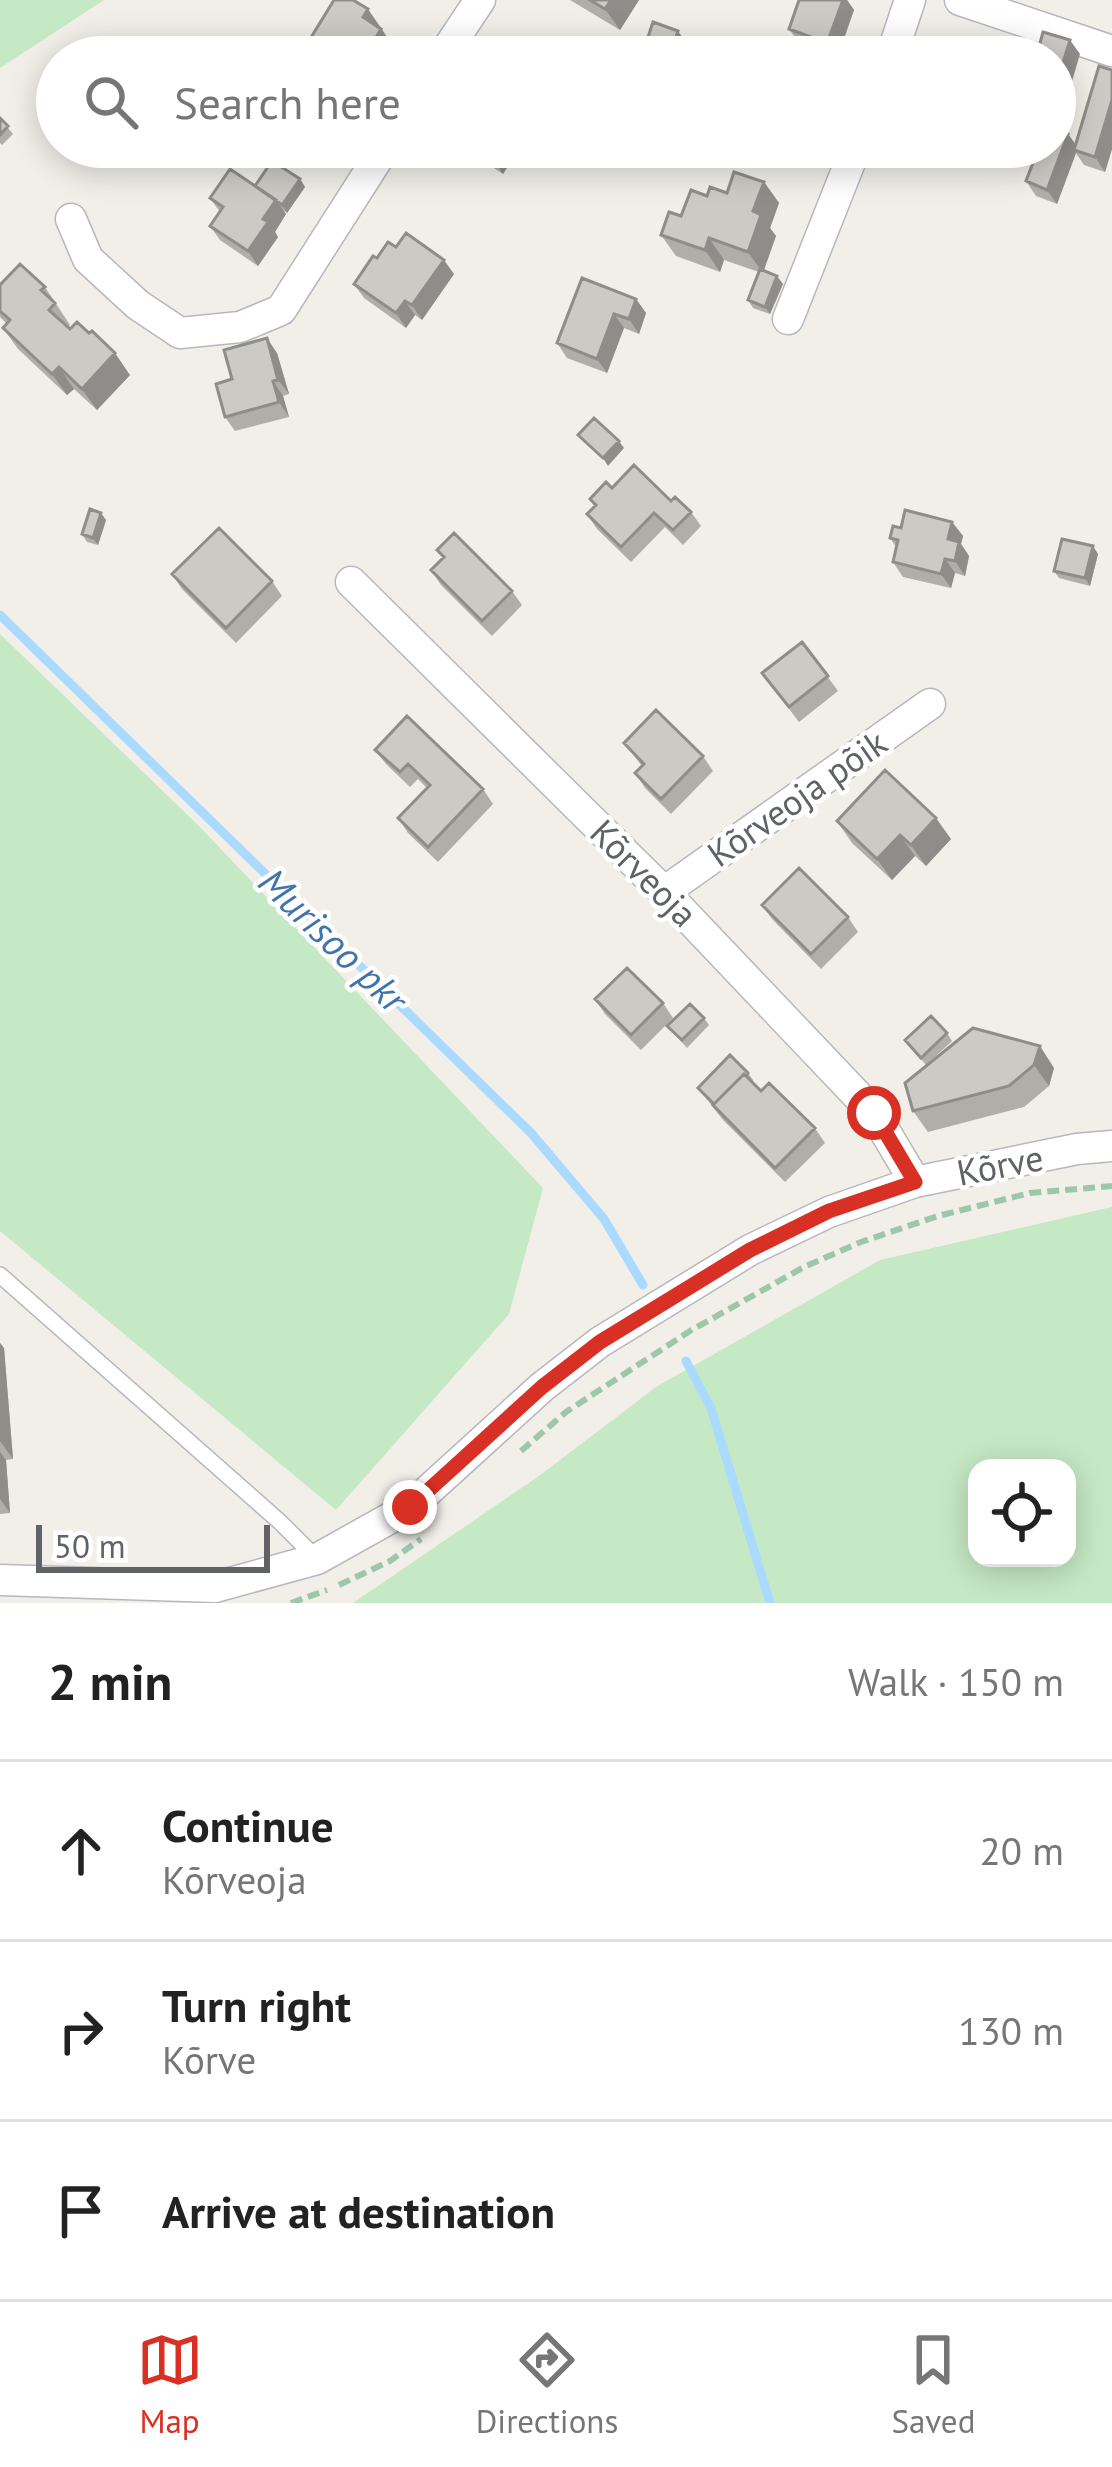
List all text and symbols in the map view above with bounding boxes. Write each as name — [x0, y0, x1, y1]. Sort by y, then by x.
search box — [36, 36, 1076, 168]
icon: search — [78, 69, 144, 135]
text: Search here — [174, 73, 401, 131]
street label: Kõrveoja põik — [698, 719, 896, 877]
street label: Kõrveoja — [581, 809, 708, 936]
water label: Murisoo pkr — [248, 856, 420, 1025]
route start — [847, 1086, 901, 1140]
street label: Kõrve — [953, 1133, 1047, 1196]
map controls — [968, 1459, 1076, 1567]
button: locate — [968, 1459, 1076, 1567]
route end — [383, 1480, 437, 1534]
scale bar — [36, 1519, 270, 1572]
text: 50 m — [54, 1524, 126, 1567]
text: 2 min — [48, 1648, 172, 1714]
text: Walk · 150 m — [848, 1656, 1064, 1707]
text: Continue — [162, 1796, 334, 1854]
icon: ahead — [48, 1818, 114, 1884]
text: 20 m — [979, 1825, 1064, 1876]
text: Kõrveoja — [162, 1854, 307, 1905]
text: Turn right — [162, 1976, 351, 2034]
icon: right — [48, 1998, 114, 2064]
text: 130 m — [958, 2005, 1064, 2056]
text: Kõrve — [162, 2034, 256, 2085]
icon: arrive — [48, 2178, 114, 2244]
text: Arrive at destination — [162, 2182, 555, 2240]
tab: Map — [137, 2327, 203, 2442]
tab: Directions — [476, 2327, 618, 2442]
tab: Saved — [891, 2327, 975, 2442]

